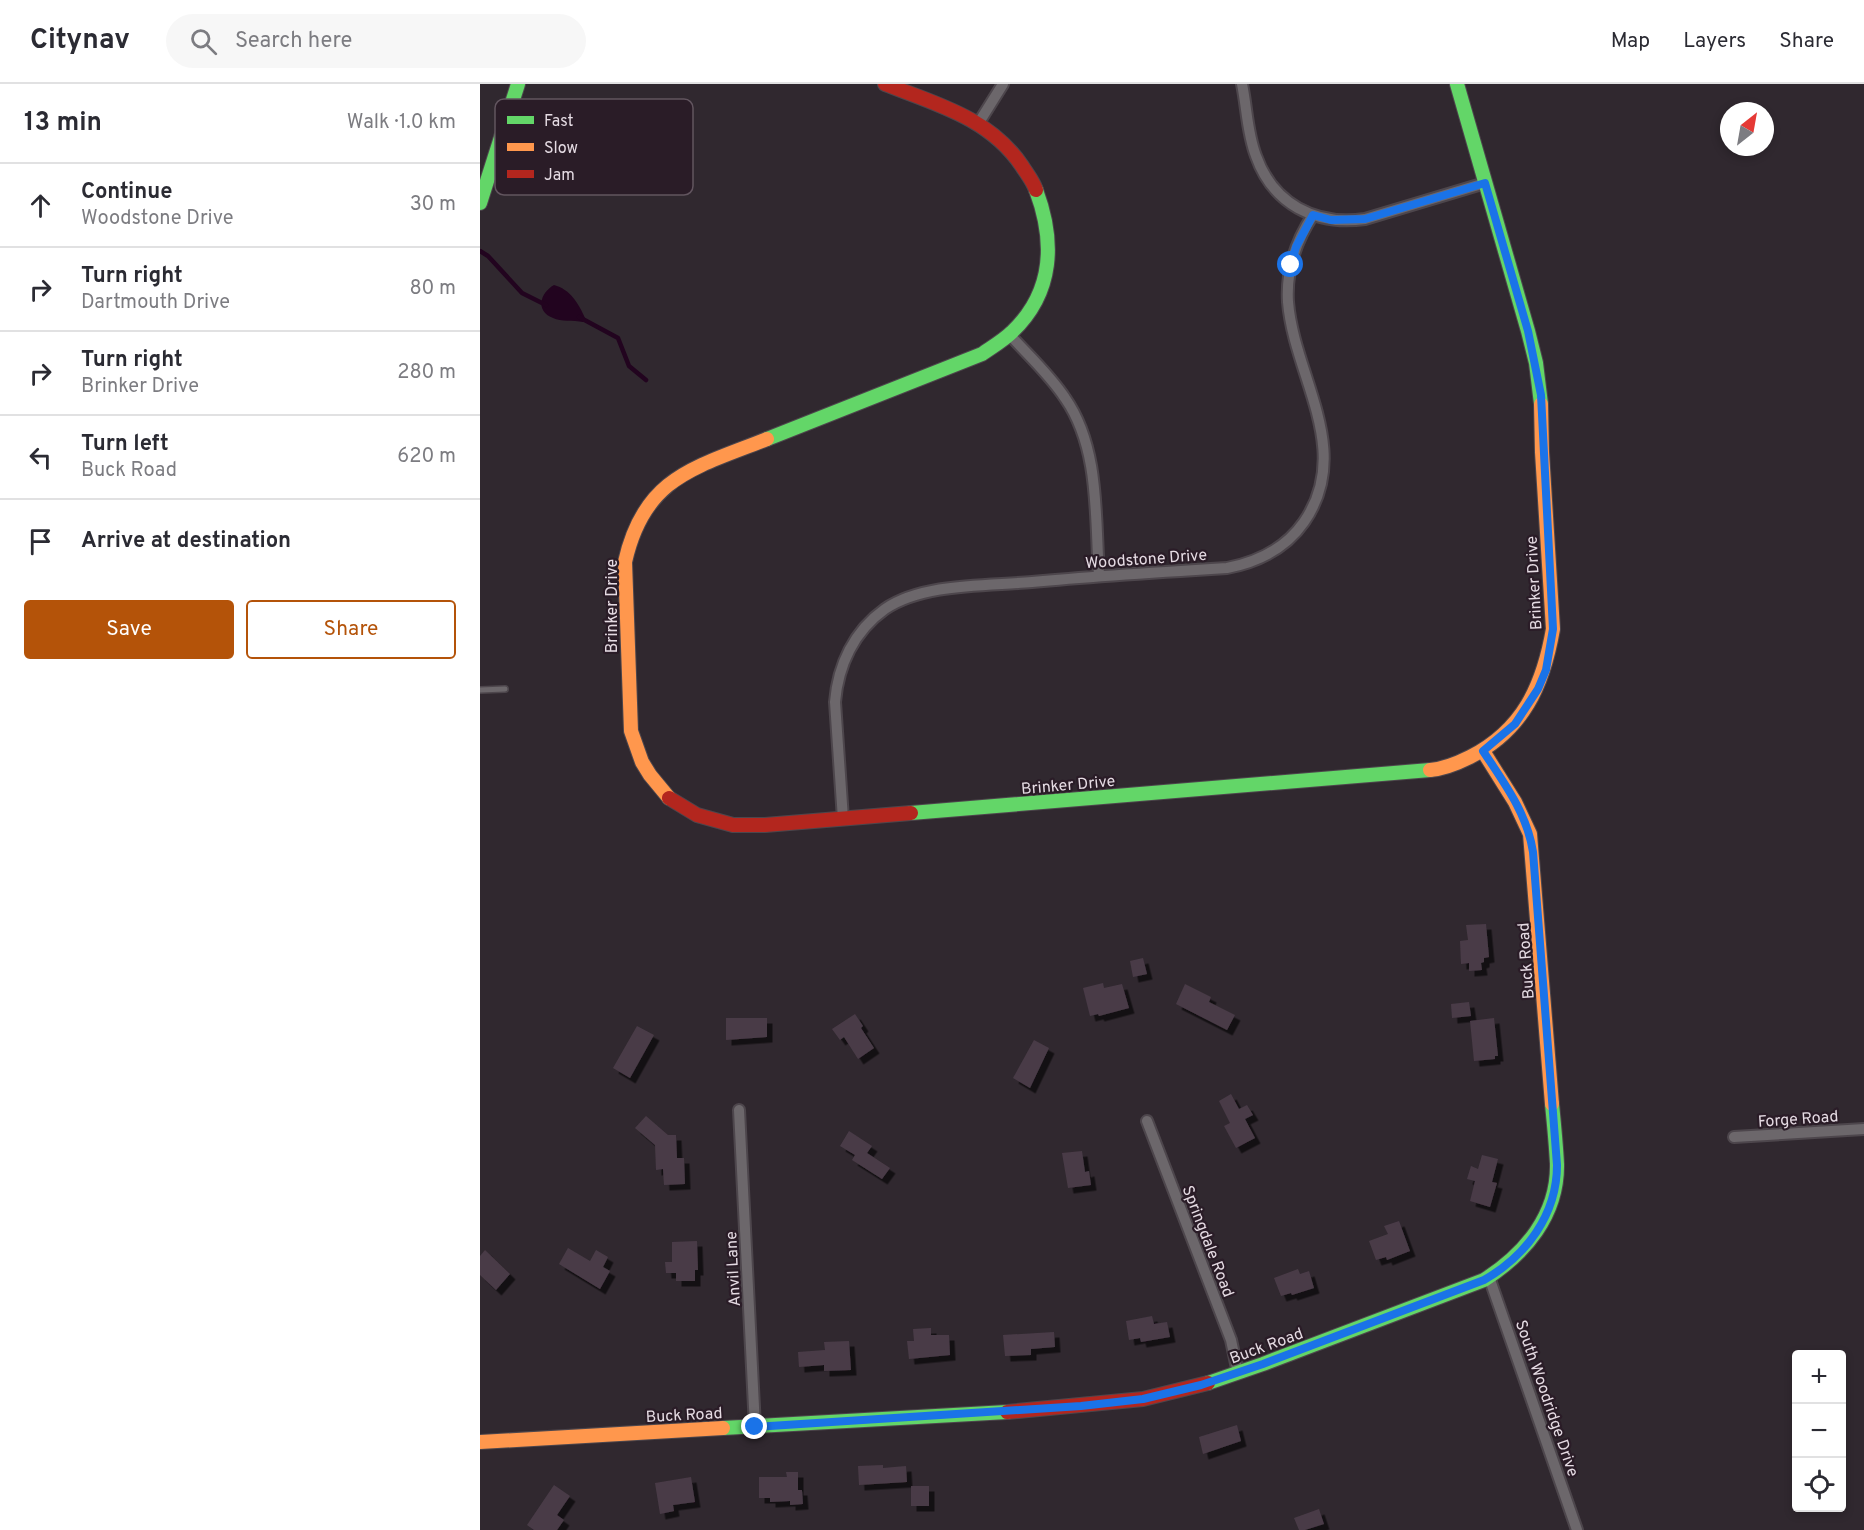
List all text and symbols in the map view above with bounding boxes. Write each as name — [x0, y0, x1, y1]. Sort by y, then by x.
search box — [166, 14, 586, 68]
text: Citynav — [30, 23, 130, 59]
icon: search — [187, 25, 220, 58]
text: Search here — [235, 28, 352, 55]
text: Map — [1611, 28, 1650, 55]
text: Layers — [1683, 28, 1746, 55]
text: Share — [1779, 28, 1834, 55]
legend — [495, 99, 693, 195]
north arrow — [1720, 102, 1774, 156]
text: 13 min — [24, 107, 102, 140]
text: Walk · 1.0 km — [347, 110, 456, 136]
text: Fast — [544, 112, 574, 132]
text: Slow — [544, 139, 578, 159]
text: Jam — [544, 166, 575, 186]
text: Continue — [81, 179, 172, 206]
icon: ahead — [24, 189, 57, 222]
text: 30 m — [410, 192, 456, 218]
text: Woodstone Drive — [81, 206, 234, 232]
route start — [1277, 251, 1303, 277]
text: Turn right — [81, 263, 183, 290]
icon: right — [24, 273, 57, 306]
text: 80 m — [410, 276, 456, 302]
text: Dartmouth Drive — [81, 290, 230, 316]
text: Turn right — [81, 347, 183, 374]
icon: right — [24, 357, 57, 390]
text: 280 m — [397, 360, 456, 386]
text: Brinker Drive — [81, 374, 199, 400]
text: Turn left — [81, 431, 169, 458]
icon: left — [24, 441, 57, 474]
text: 620 m — [397, 444, 456, 470]
text: Buck Road — [81, 458, 177, 484]
icon: arrive — [24, 525, 57, 558]
text: Arrive at destination — [81, 528, 291, 555]
street label: Brinker Drive — [1523, 535, 1547, 631]
street label: Woodstone Drive — [1085, 546, 1208, 574]
street label: Brinker Drive — [603, 559, 623, 653]
button: Save — [24, 600, 234, 659]
button: Share — [246, 600, 456, 659]
street label: Brinker Drive — [1020, 772, 1116, 800]
street label: Buck Road — [1514, 922, 1540, 1000]
street label: Forge Road — [1757, 1107, 1839, 1133]
street label: Springdale Road — [1177, 1183, 1238, 1300]
street label: Anvil Lane — [722, 1231, 746, 1307]
street label: South Woodridge Drive — [1510, 1318, 1582, 1480]
street label: Buck Road — [1227, 1324, 1306, 1369]
map controls — [1792, 1350, 1846, 1512]
button: + — [1792, 1350, 1846, 1404]
street label: Buck Road — [645, 1404, 723, 1428]
button: − — [1792, 1404, 1846, 1458]
route end — [741, 1413, 767, 1439]
button: locate — [1792, 1458, 1846, 1512]

